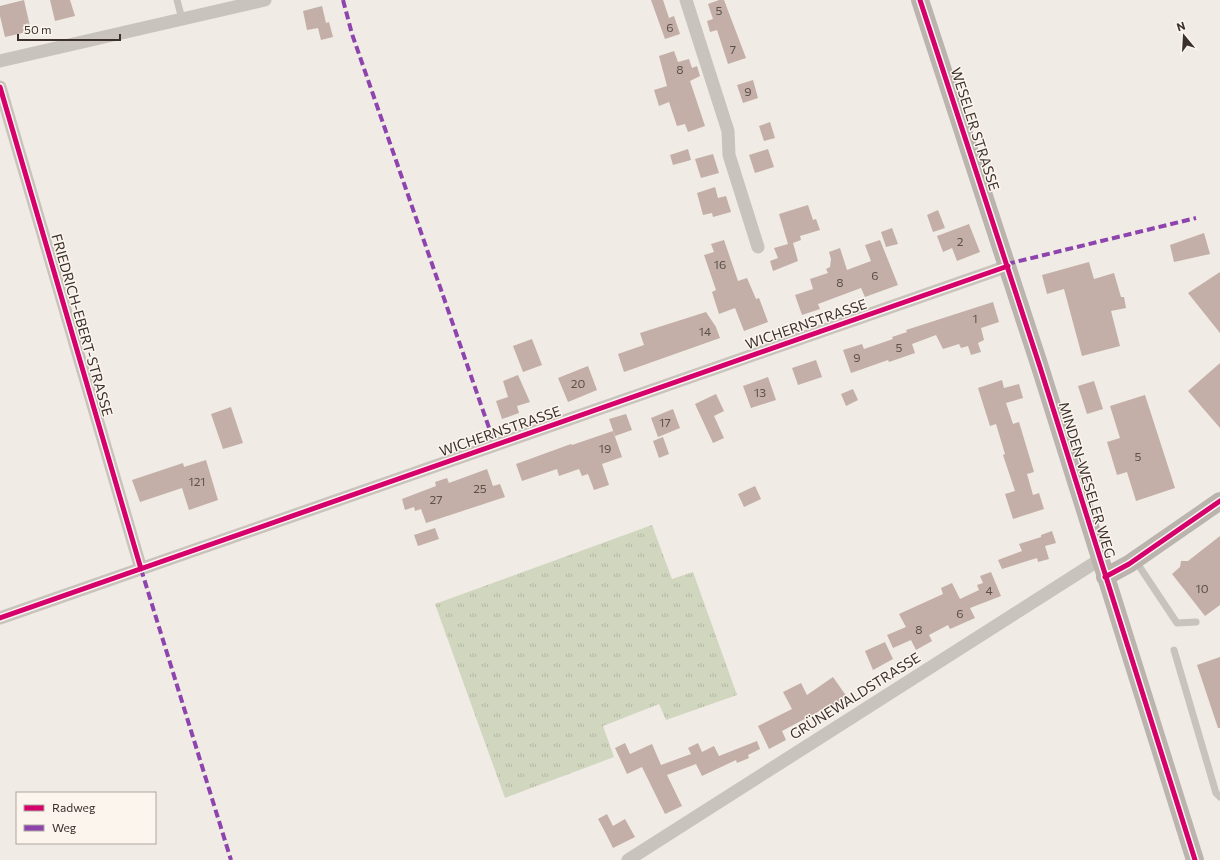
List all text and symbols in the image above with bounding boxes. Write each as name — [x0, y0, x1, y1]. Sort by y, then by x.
house number: 5 — [716, 3, 723, 17]
scale bar — [18, 16, 120, 42]
north arrow — [1164, 16, 1204, 56]
text: N — [1175, 19, 1187, 33]
house number: 6 — [666, 20, 674, 34]
text: 50 m — [24, 22, 52, 36]
house number: 7 — [730, 42, 736, 56]
house number: 8 — [676, 62, 684, 76]
street label: WESELER STRASSE — [948, 65, 1003, 192]
house number: 9 — [744, 84, 752, 98]
street label: FRIEDRICH-EBERT-STRASSE — [48, 232, 117, 418]
house number: 2 — [957, 234, 964, 248]
house number: 16 — [714, 257, 726, 271]
house number: 6 — [871, 268, 879, 282]
house number: 8 — [836, 275, 844, 289]
street label: WICHERNSTRASSE — [743, 295, 869, 352]
house number: 1 — [972, 311, 978, 325]
house number: 14 — [699, 324, 711, 338]
house number: 5 — [896, 340, 903, 354]
house number: 9 — [853, 350, 861, 364]
house number: 20 — [571, 376, 585, 390]
house number: 13 — [754, 385, 766, 399]
street label: MINDEN-WESELER WEG — [1056, 400, 1119, 560]
street label: WICHERNSTRASSE — [437, 402, 563, 459]
house number: 17 — [659, 415, 671, 429]
house number: 19 — [599, 441, 611, 455]
house number: 5 — [1135, 449, 1142, 463]
house number: 121 — [189, 474, 205, 488]
house number: 25 — [473, 481, 487, 495]
house number: 27 — [430, 492, 442, 506]
house number: 10 — [1196, 581, 1209, 595]
house number: 4 — [985, 583, 993, 597]
house number: 6 — [956, 606, 964, 620]
house number: 8 — [915, 622, 923, 636]
street label: GRÜNEWALDSTRASSE — [786, 648, 923, 743]
legend — [16, 792, 156, 844]
text: Radweg — [52, 800, 96, 814]
text: Weg — [52, 820, 77, 834]

